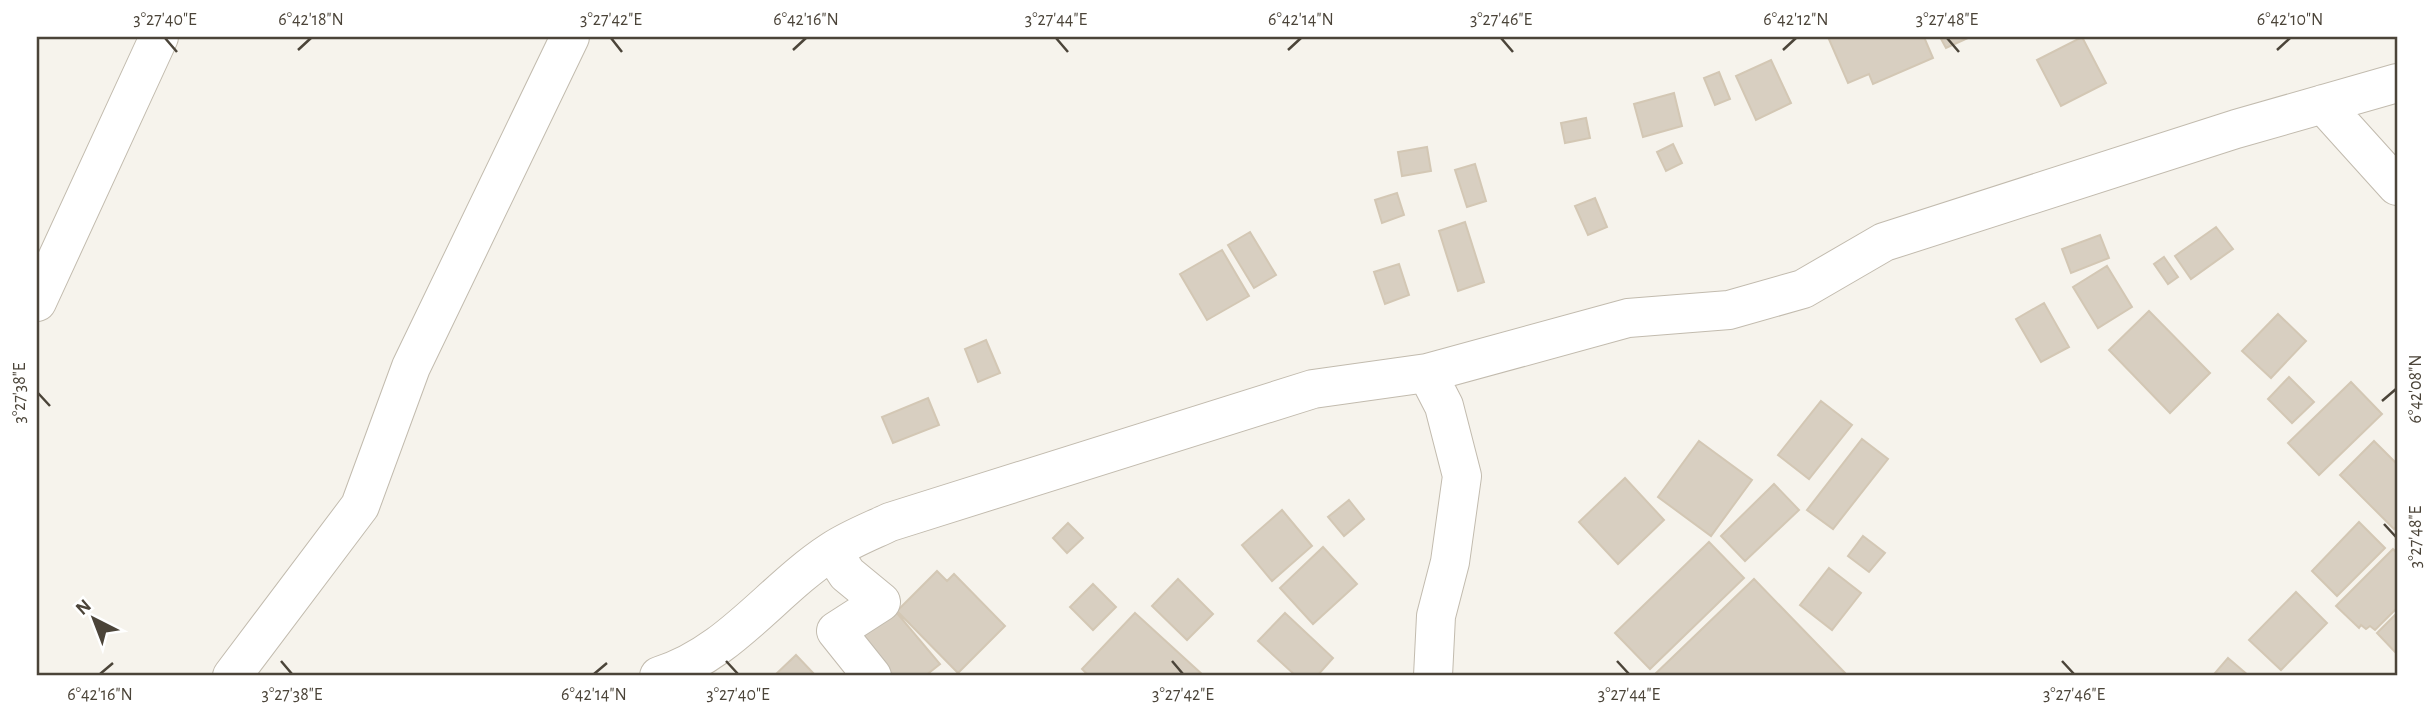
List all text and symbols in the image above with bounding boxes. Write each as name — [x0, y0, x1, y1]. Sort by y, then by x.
text: 3°27'40"E — [133, 11, 197, 29]
text: 6°42'18"N — [278, 11, 344, 29]
text: 3°27'42"E — [580, 11, 642, 29]
text: 6°42'16"N — [773, 11, 839, 29]
text: 3°27'44"E — [1025, 11, 1088, 29]
text: 6°42'14"N — [1268, 11, 1334, 29]
text: 3°27'46"E — [1470, 11, 1532, 29]
text: 6°42'12"N — [1763, 11, 1829, 29]
text: 3°27'48"E — [1916, 11, 1978, 29]
text: 6°42'10"N — [2257, 11, 2323, 29]
text: 6°42'08"N — [2407, 355, 2425, 423]
text: 3°27'38"E — [11, 362, 29, 424]
text: 3°27'48"E — [2407, 506, 2425, 568]
north arrow — [60, 584, 130, 654]
text: N — [72, 596, 95, 619]
text: 6°42'16"N — [67, 686, 133, 704]
text: 3°27'38"E — [261, 686, 323, 704]
text: 6°42'14"N — [561, 686, 627, 704]
text: 3°27'40"E — [706, 686, 770, 704]
text: 3°27'42"E — [1152, 686, 1214, 704]
text: 3°27'44"E — [1598, 686, 1661, 704]
text: 3°27'46"E — [2043, 686, 2105, 704]

